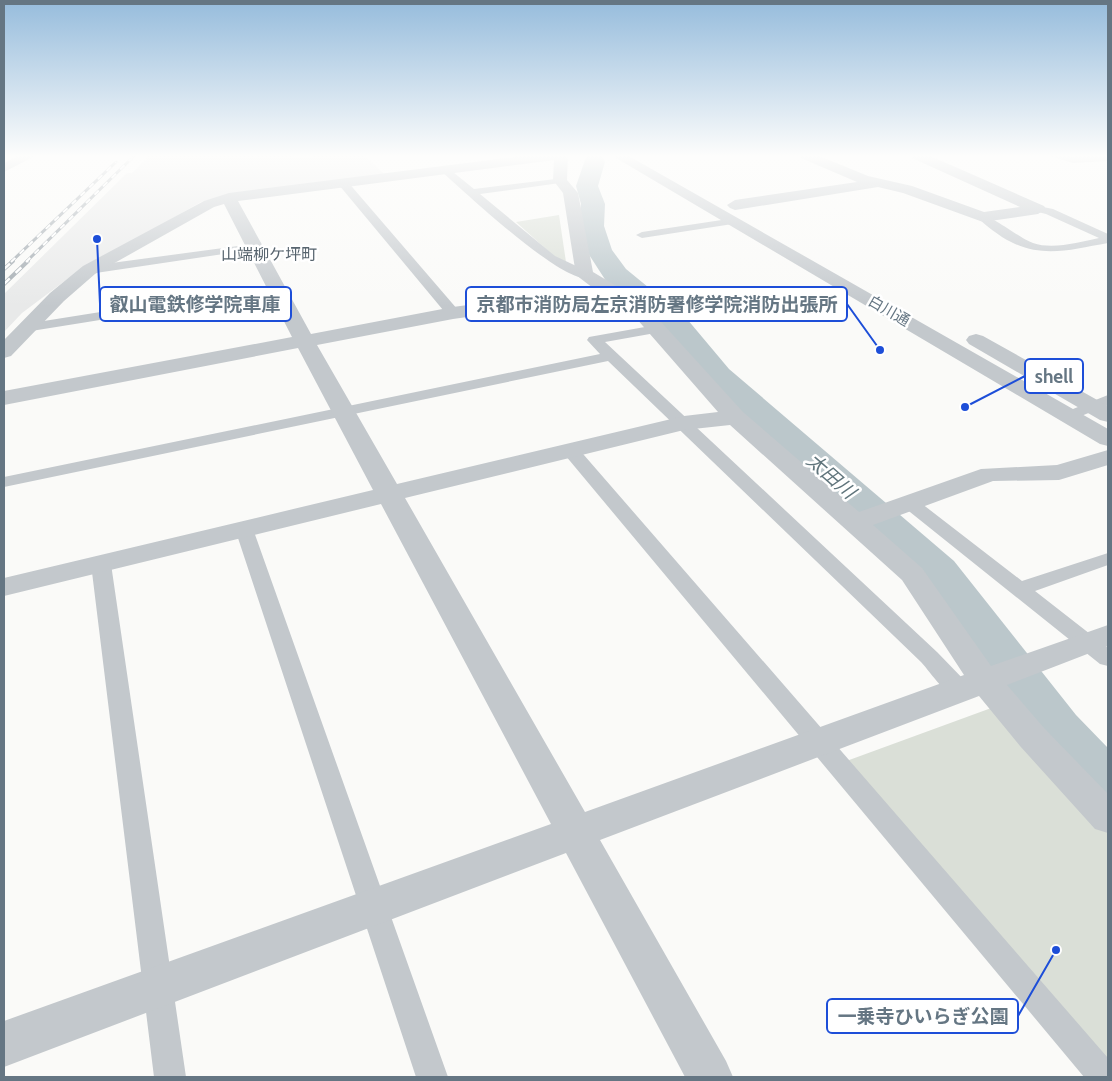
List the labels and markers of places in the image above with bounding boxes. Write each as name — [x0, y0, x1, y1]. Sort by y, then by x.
callout: 叡山電鉄修学院車庫 — [100, 287, 291, 321]
callout: 京都市消防局左京消防署修学院消防出張所 — [466, 287, 847, 321]
callout: shell — [1025, 359, 1083, 393]
callout: 一乗寺ひいらぎ公園 — [827, 999, 1018, 1033]

